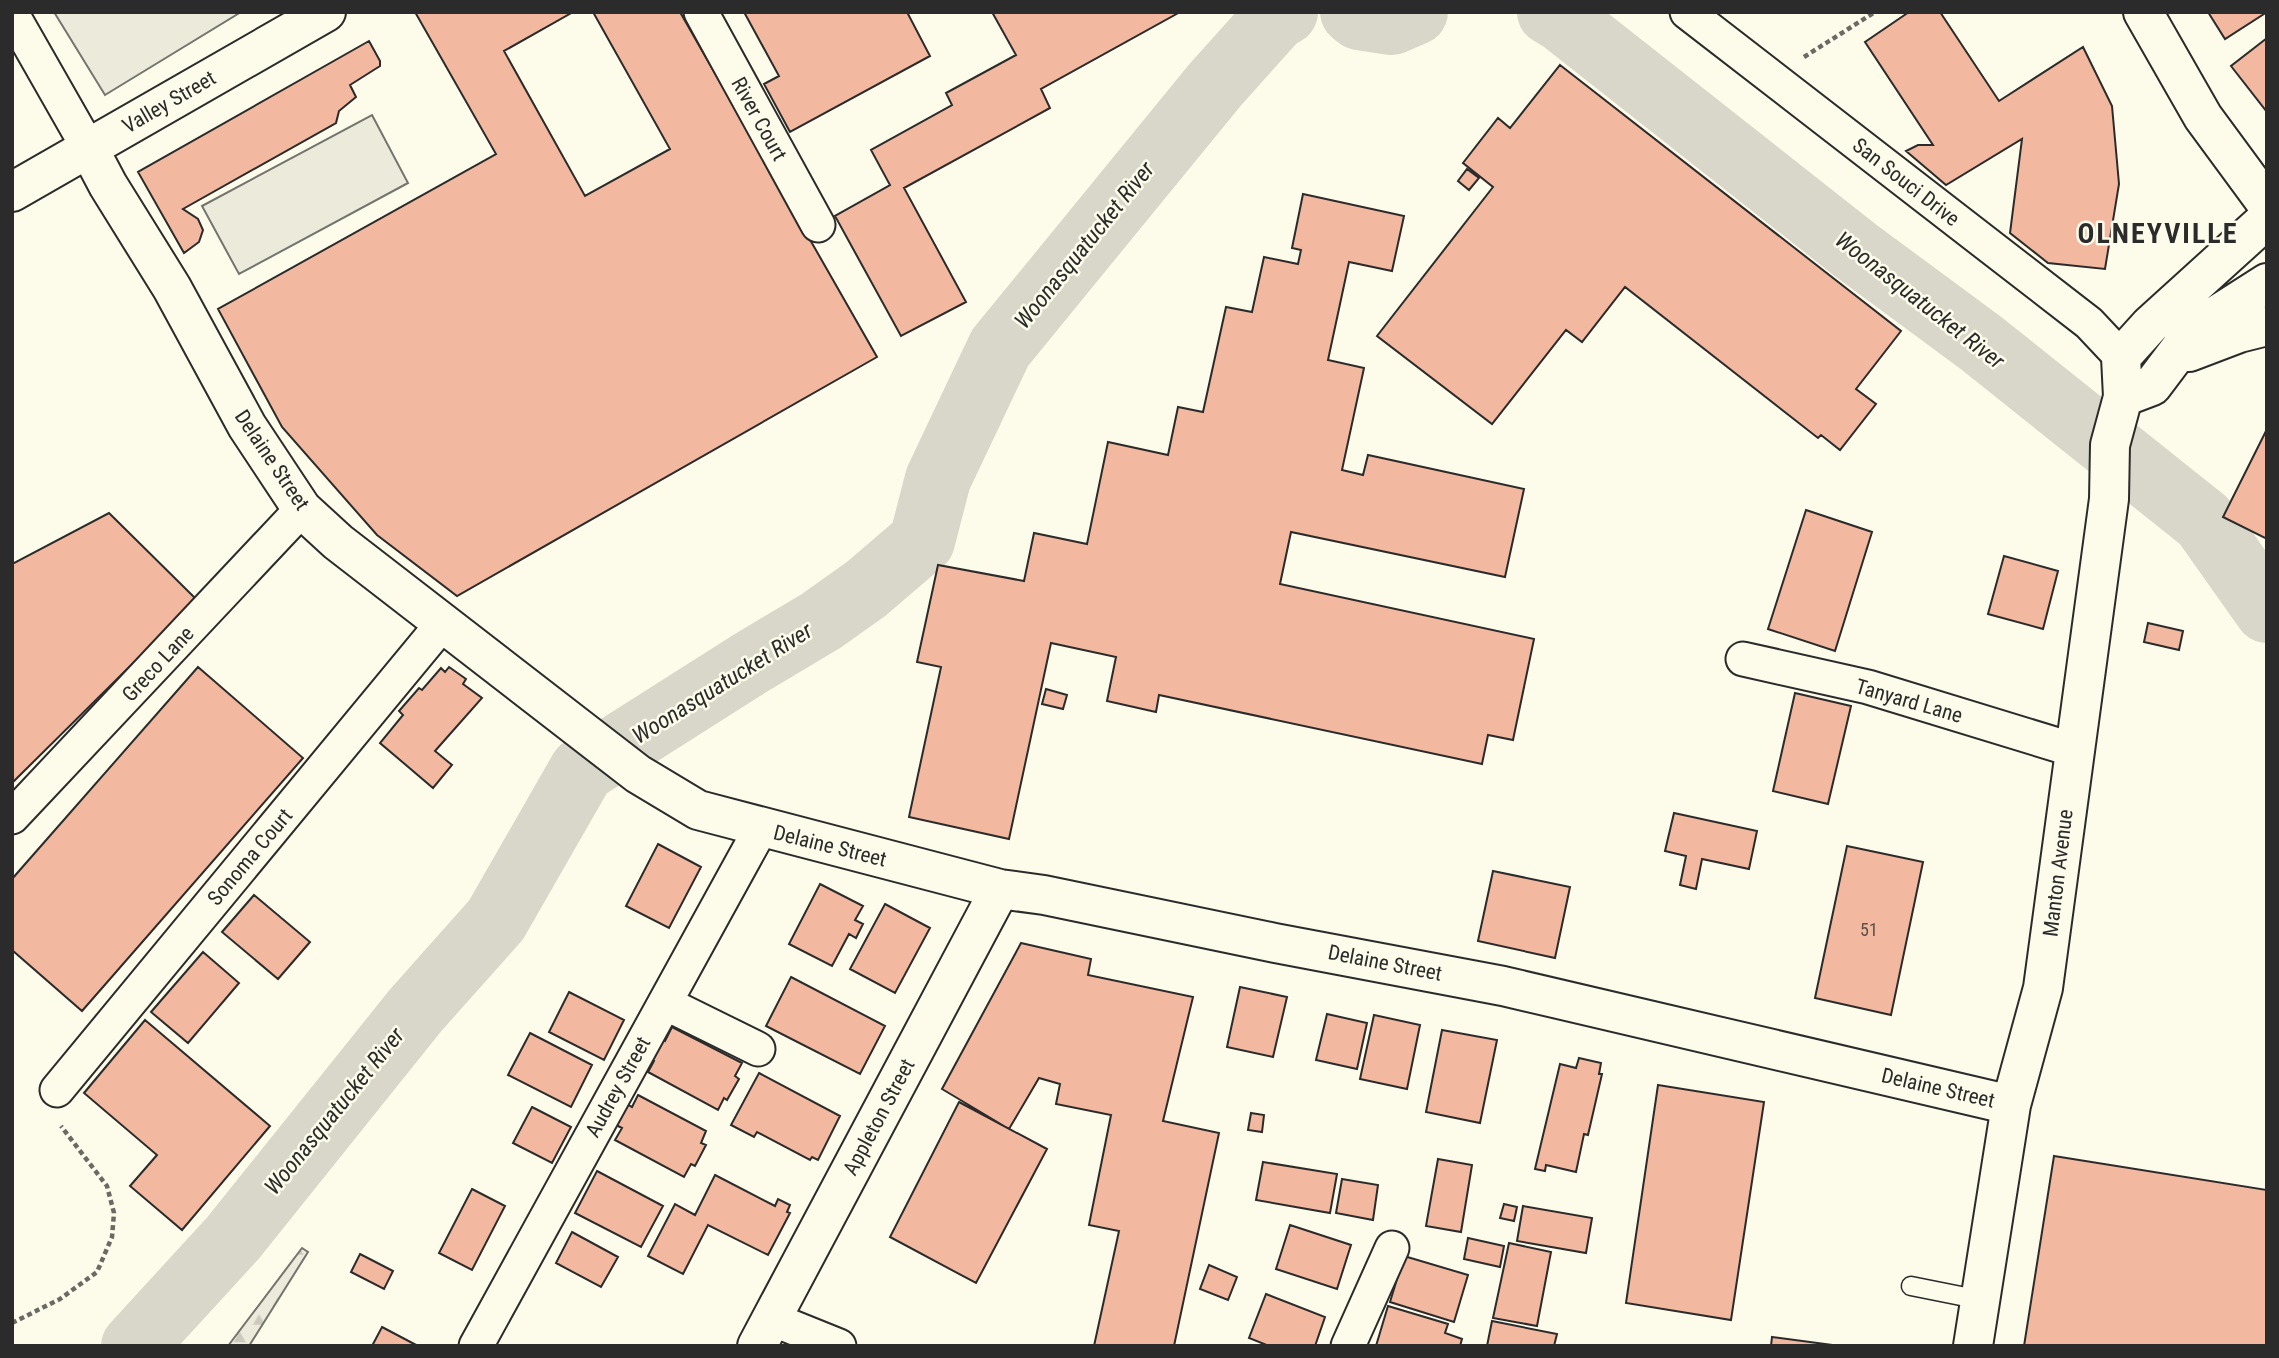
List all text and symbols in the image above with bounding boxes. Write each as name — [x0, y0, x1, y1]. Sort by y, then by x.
street label: Valley Street — [118, 66, 220, 138]
street label: River Court — [726, 73, 792, 165]
street label: San Souci Drive — [1848, 133, 1964, 231]
water label: Woonasquatucket River — [1009, 156, 1161, 334]
district label: OLNEYVILLE — [2078, 217, 2238, 250]
water label: Woonasquatucket River — [1830, 226, 2010, 375]
street label: Delaine Street — [230, 405, 314, 515]
water label: Woonasquatucket River — [627, 617, 818, 750]
street label: Greco Lane — [117, 621, 199, 706]
street label: Tanyard Lane — [1853, 674, 1965, 728]
street label: Sonoma Court — [203, 804, 297, 910]
street label: Manton Avenue — [2038, 808, 2078, 938]
street label: Delaine Street — [771, 820, 889, 872]
house number: 51 — [1860, 919, 1878, 940]
street label: Delaine Street — [1326, 940, 1444, 986]
water label: Woonasquatucket River — [259, 1022, 411, 1200]
street label: Audrey Street — [581, 1033, 655, 1141]
street label: Appleton Street — [838, 1055, 920, 1179]
street label: Delaine Street — [1879, 1063, 1997, 1113]

